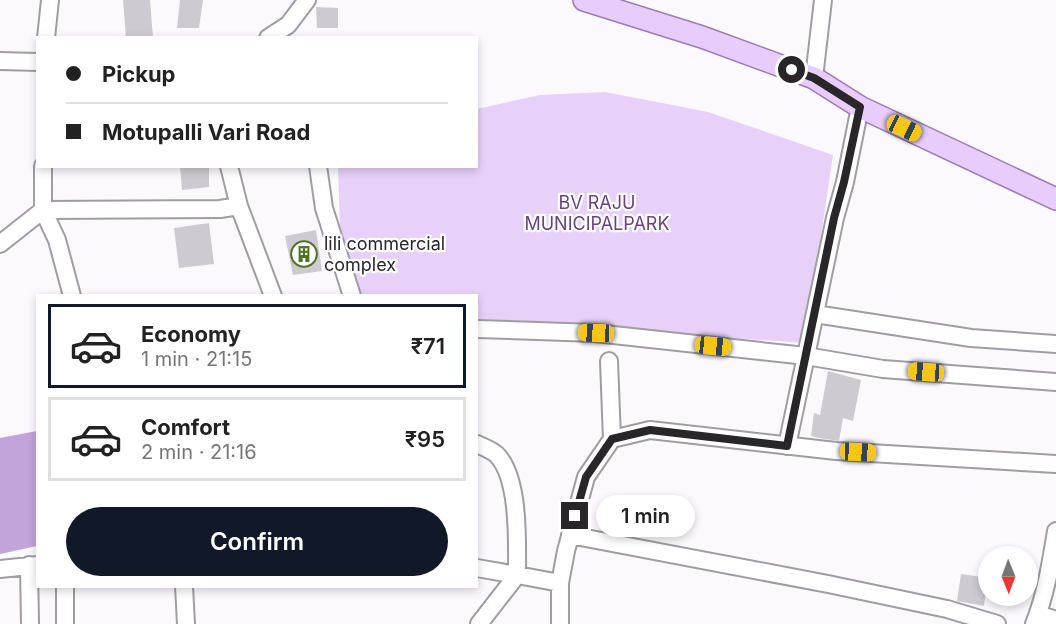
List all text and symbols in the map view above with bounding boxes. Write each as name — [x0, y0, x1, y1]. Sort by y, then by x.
route start — [778, 56, 805, 83]
text: Pickup — [102, 61, 176, 87]
car — [884, 112, 924, 144]
text: Motupalli Vari Road — [102, 119, 310, 145]
park label: BV RAJU MUNICIPALPARK — [524, 192, 670, 234]
place label: lili commercial complex — [324, 233, 445, 275]
building icon: lili commercial complex — [289, 239, 319, 269]
icon: car — [69, 319, 123, 373]
text: Economy — [141, 321, 241, 347]
car — [578, 323, 614, 343]
text: ₹71 — [411, 333, 445, 359]
car — [694, 335, 732, 357]
text: 1 min · 21:15 — [141, 347, 252, 371]
car — [907, 362, 945, 382]
icon: car — [69, 412, 123, 466]
text: Comfort — [141, 414, 230, 440]
text: ₹95 — [405, 426, 445, 452]
text: 2 min · 21:16 — [141, 440, 257, 464]
car — [840, 442, 876, 462]
callout: 1 min — [596, 495, 695, 537]
route end — [561, 502, 588, 529]
text: 1 min — [621, 504, 670, 528]
button: Confirm — [66, 507, 448, 576]
north arrow — [978, 546, 1038, 606]
map controls — [978, 546, 1038, 606]

